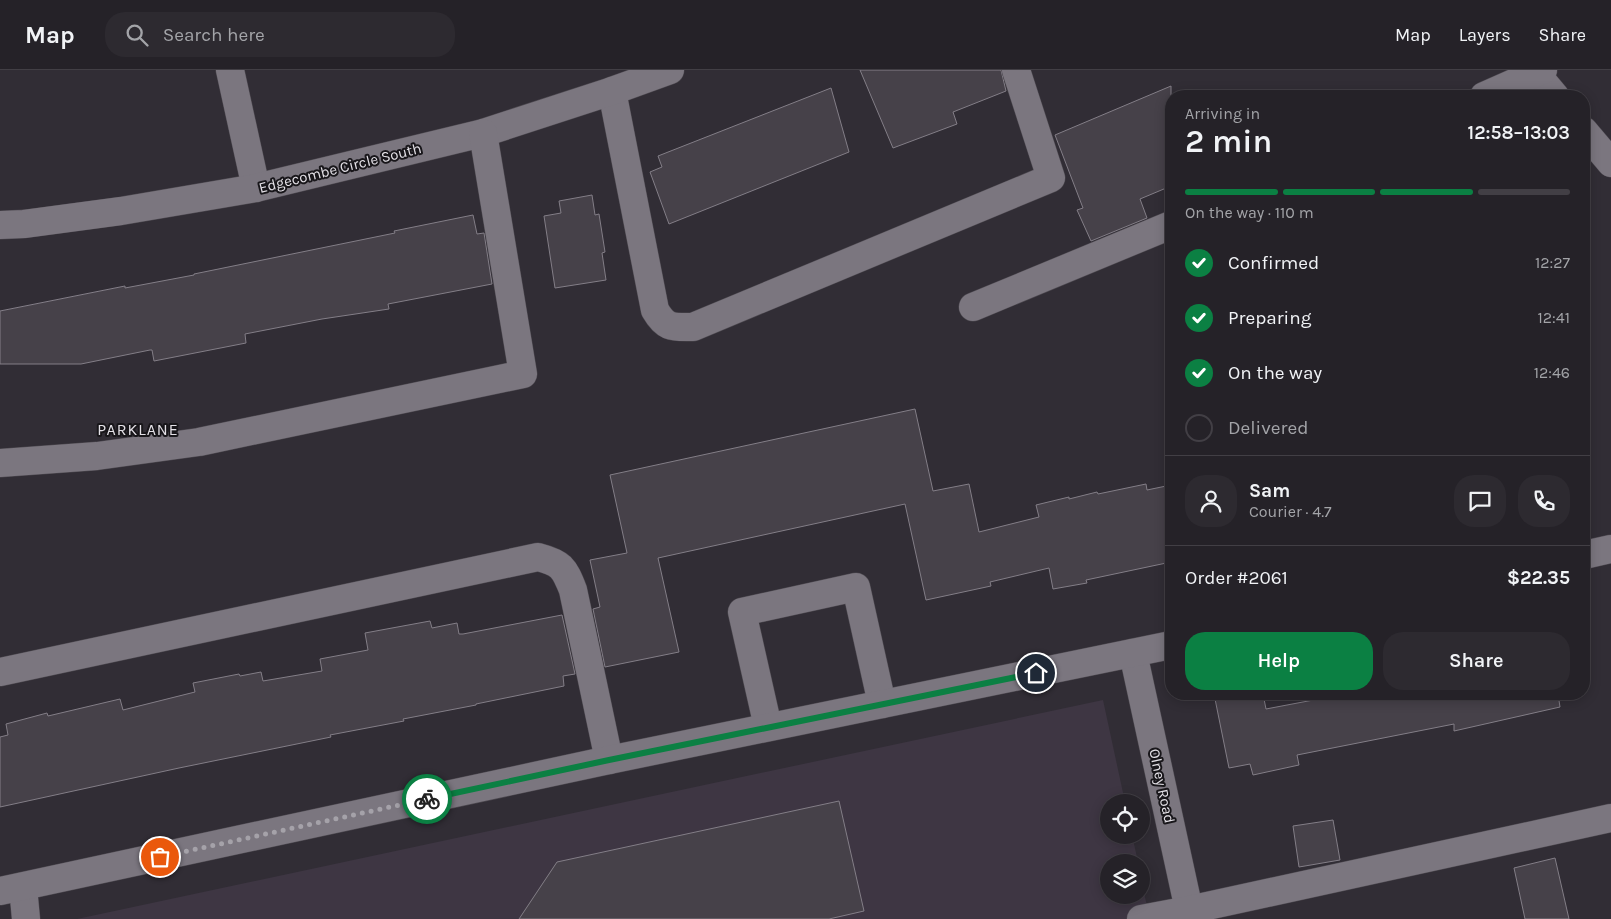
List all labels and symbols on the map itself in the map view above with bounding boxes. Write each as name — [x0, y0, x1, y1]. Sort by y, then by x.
street label: Edgecombe Circle South — [257, 139, 423, 197]
district label: PARKLANE — [97, 420, 179, 439]
pin — [1015, 652, 1057, 694]
street label: Olney Road — [1145, 747, 1179, 825]
courier — [402, 774, 452, 824]
pin — [139, 836, 181, 878]

